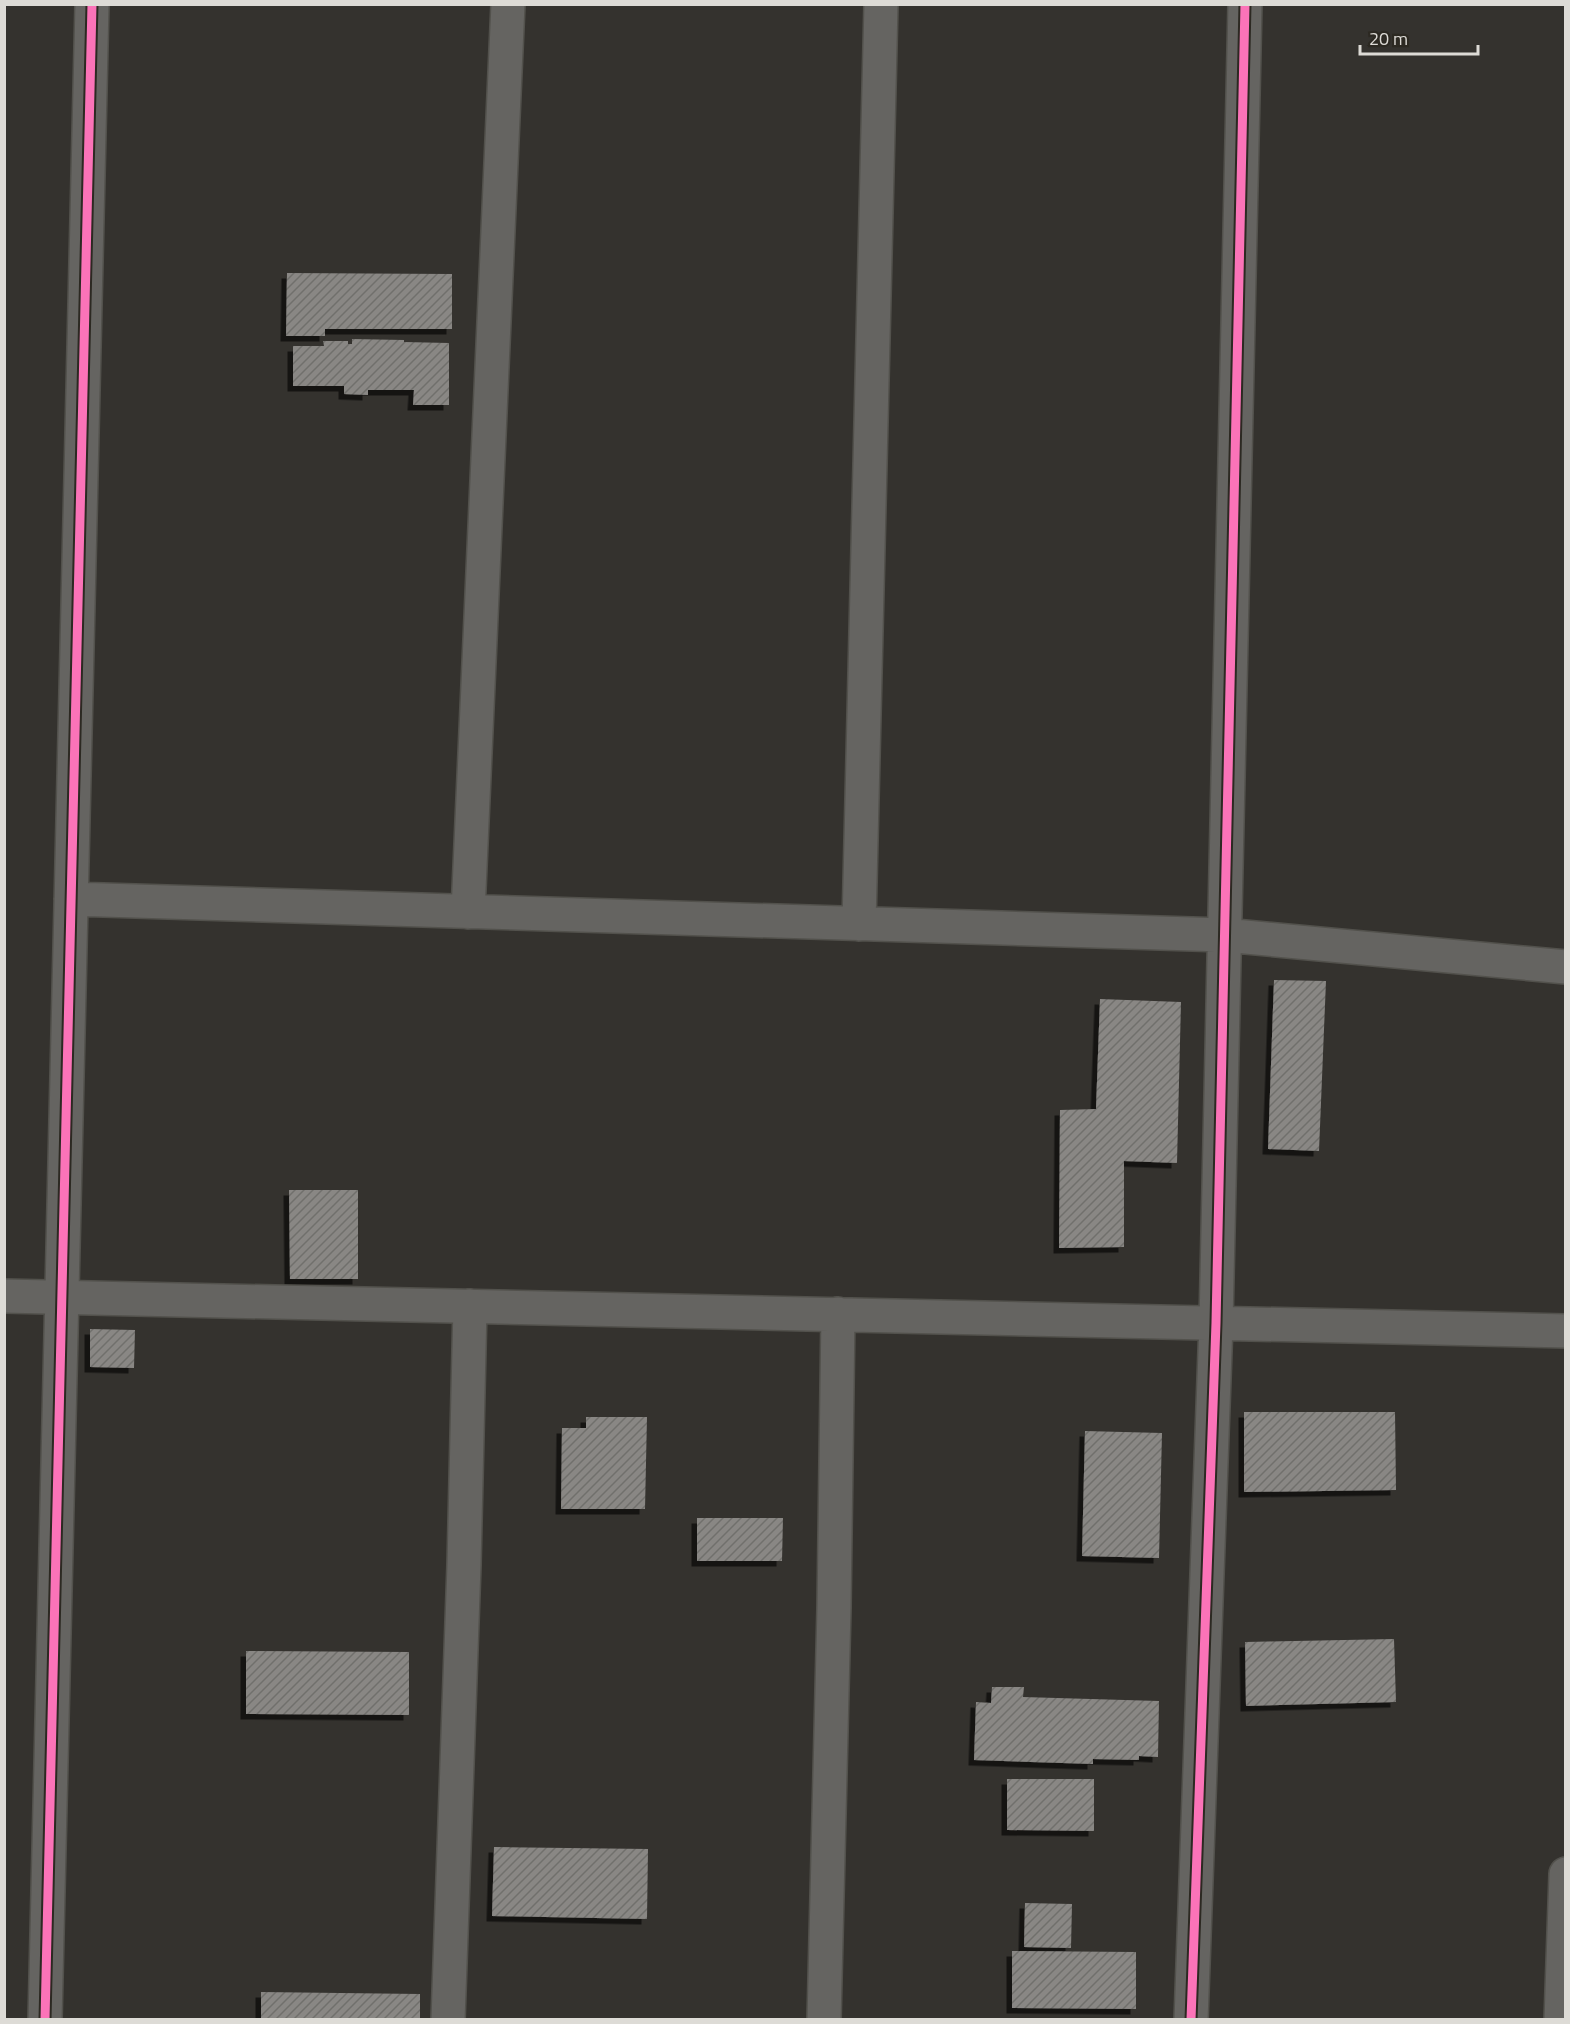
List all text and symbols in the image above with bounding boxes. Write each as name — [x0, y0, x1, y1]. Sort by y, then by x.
scale bar — [1360, 18, 1478, 56]
text: 20 m — [1369, 25, 1408, 52]

